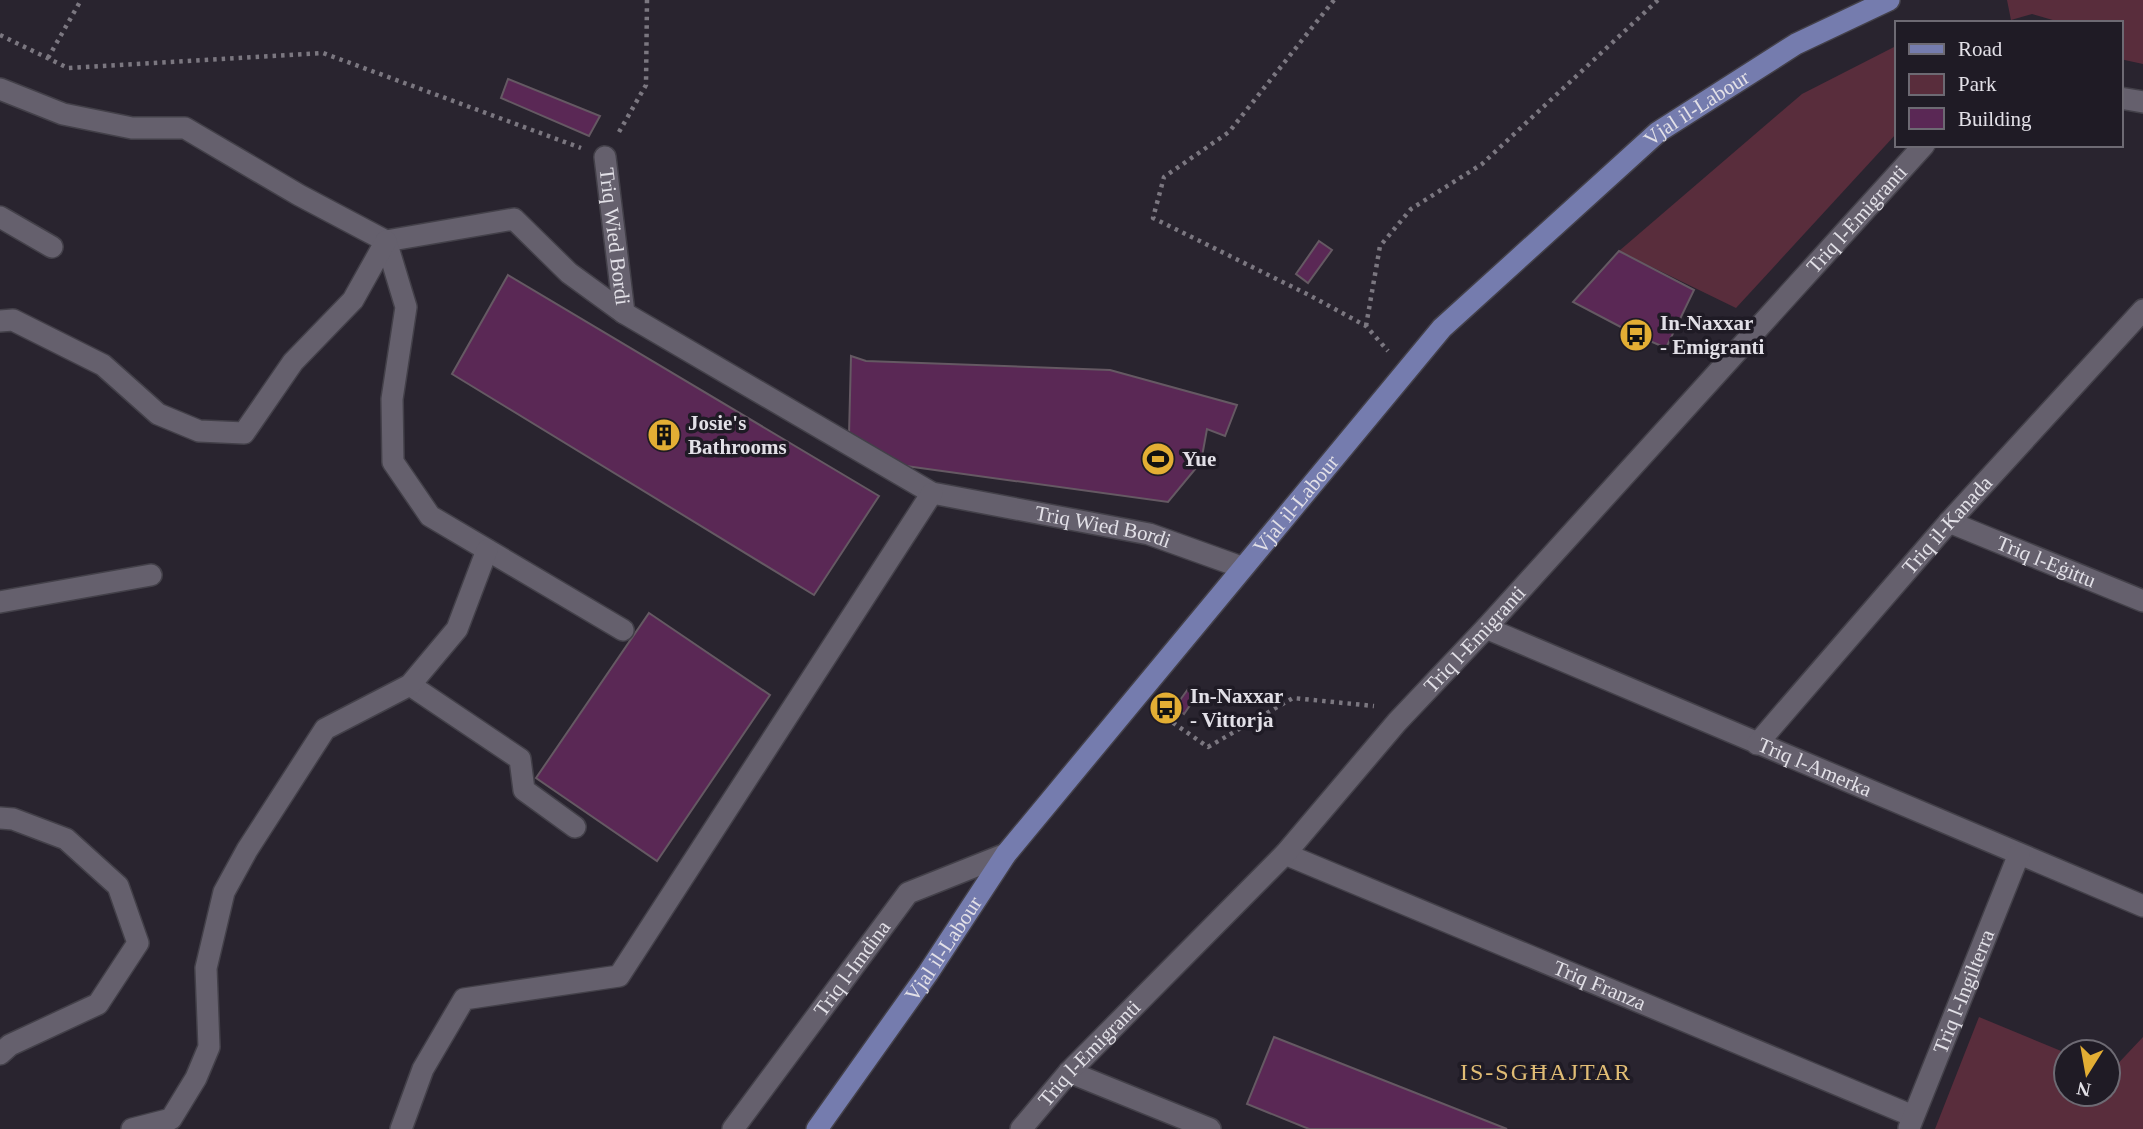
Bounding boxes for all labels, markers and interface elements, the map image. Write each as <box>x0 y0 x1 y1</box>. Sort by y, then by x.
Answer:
legend <box>1895 21 2122 147</box>
text: Road <box>1958 37 2003 61</box>
street label: Vjal il-Labour <box>1639 65 1754 151</box>
text: Park <box>1958 72 1997 96</box>
text: Building <box>1958 107 2032 131</box>
street label: Triq l-Emigranti <box>1802 160 1912 278</box>
street label: Triq Wied Bordi <box>594 166 635 307</box>
place label: In-Naxxar - Emigranti <box>1660 311 1765 359</box>
bus stop icon: In-Naxxar - Emigranti <box>1617 316 1655 354</box>
place label: Josie's Bathrooms <box>688 411 787 459</box>
building icon: Josie's Bathrooms <box>645 416 683 454</box>
sports icon: Yue <box>1139 440 1177 478</box>
place label: Yue <box>1182 447 1216 471</box>
street label: Vjal il-Labour <box>1248 450 1344 558</box>
street label: Triq il-Kanada <box>1897 470 1998 579</box>
street label: Triq Wied Bordi <box>1033 501 1174 553</box>
street label: Triq l-Eġittu <box>1993 531 2100 593</box>
street label: Triq l-Emigranti <box>1419 581 1530 698</box>
place label: In-Naxxar - Vittorja <box>1190 684 1283 732</box>
bus stop icon: In-Naxxar - Vittorja <box>1147 689 1185 727</box>
street label: Triq l-Amerka <box>1754 732 1876 802</box>
street label: Vjal il-Labour <box>900 892 987 1006</box>
street label: Triq l-Imdina <box>809 915 896 1021</box>
street label: Triq l-Ingilterra <box>1928 925 2000 1057</box>
street label: Triq Franza <box>1550 955 1650 1015</box>
street label: Triq l-Emigranti <box>1033 995 1145 1111</box>
north arrow <box>2052 1038 2122 1108</box>
district label: IS-SGĦAJTAR <box>1460 1059 1632 1085</box>
text: N <box>2075 1078 2093 1101</box>

